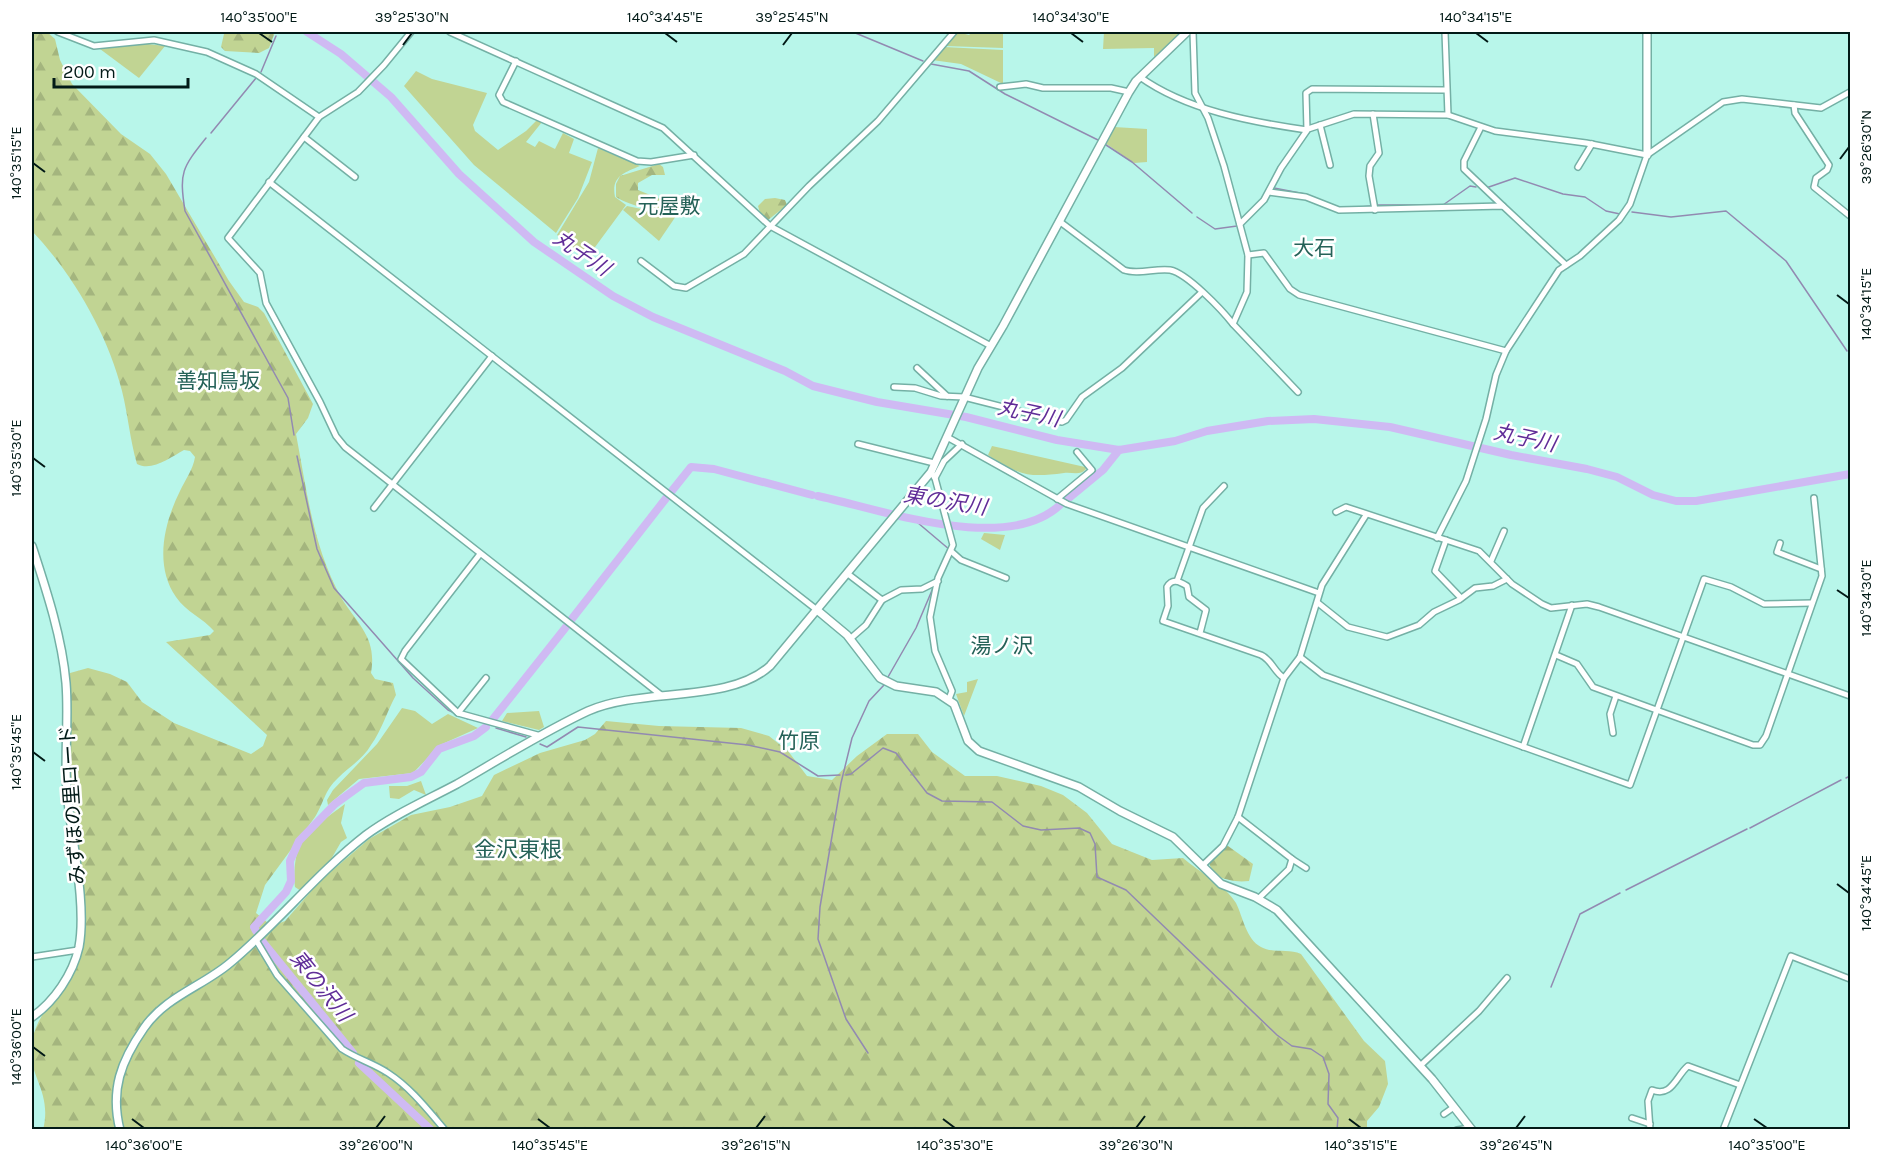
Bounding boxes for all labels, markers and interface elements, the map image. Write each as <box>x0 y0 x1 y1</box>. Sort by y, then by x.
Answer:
text: 140°35'00"E <box>220 8 298 26</box>
text: 39°25'30"N <box>375 8 449 26</box>
text: 140°34'45"E <box>627 8 703 26</box>
text: 39°25'45"N <box>755 8 829 26</box>
text: 140°34'30"E <box>1032 8 1110 26</box>
text: 140°34'15"E <box>1439 8 1513 26</box>
scale bar <box>54 51 188 89</box>
text: 200 m <box>63 61 116 83</box>
text: 39°26'30"N <box>1857 110 1875 184</box>
text: 140°35'15"E <box>7 126 25 200</box>
district label: 元屋敷 <box>638 194 701 218</box>
water label: 丸子川 <box>549 225 616 282</box>
district label: 大石 <box>1293 236 1335 260</box>
text: 140°34'15"E <box>1857 267 1875 341</box>
district label: 善知鳥坂 <box>176 369 260 393</box>
water label: 丸子川 <box>996 395 1064 432</box>
text: 140°35'30"E <box>7 419 25 497</box>
water label: 丸子川 <box>1492 420 1560 457</box>
water label: 東の沢川 <box>902 483 990 520</box>
text: 140°34'30"E <box>1857 559 1875 637</box>
district label: 湯ノ沢 <box>971 634 1034 658</box>
text: 140°35'45"E <box>7 714 25 790</box>
street label: みずほの里ロード <box>55 724 90 886</box>
district label: 竹原 <box>778 729 820 753</box>
district label: 金沢東根 <box>474 837 562 863</box>
text: 140°34'45"E <box>1857 855 1875 931</box>
water label: 東の沢川 <box>285 946 358 1028</box>
text: 140°36'00"E <box>7 1008 25 1086</box>
text: 140°36'00"E <box>105 1136 183 1154</box>
text: 39°26'00"N <box>339 1136 413 1154</box>
text: 140°35'45"E <box>512 1136 588 1154</box>
text: 39°26'15"N <box>721 1136 791 1154</box>
text: 140°35'30"E <box>916 1136 994 1154</box>
text: 39°26'30"N <box>1099 1136 1173 1154</box>
text: 140°35'15"E <box>1324 1136 1398 1154</box>
text: 39°26'45"N <box>1479 1136 1553 1154</box>
text: 140°35'00"E <box>1728 1136 1806 1154</box>

